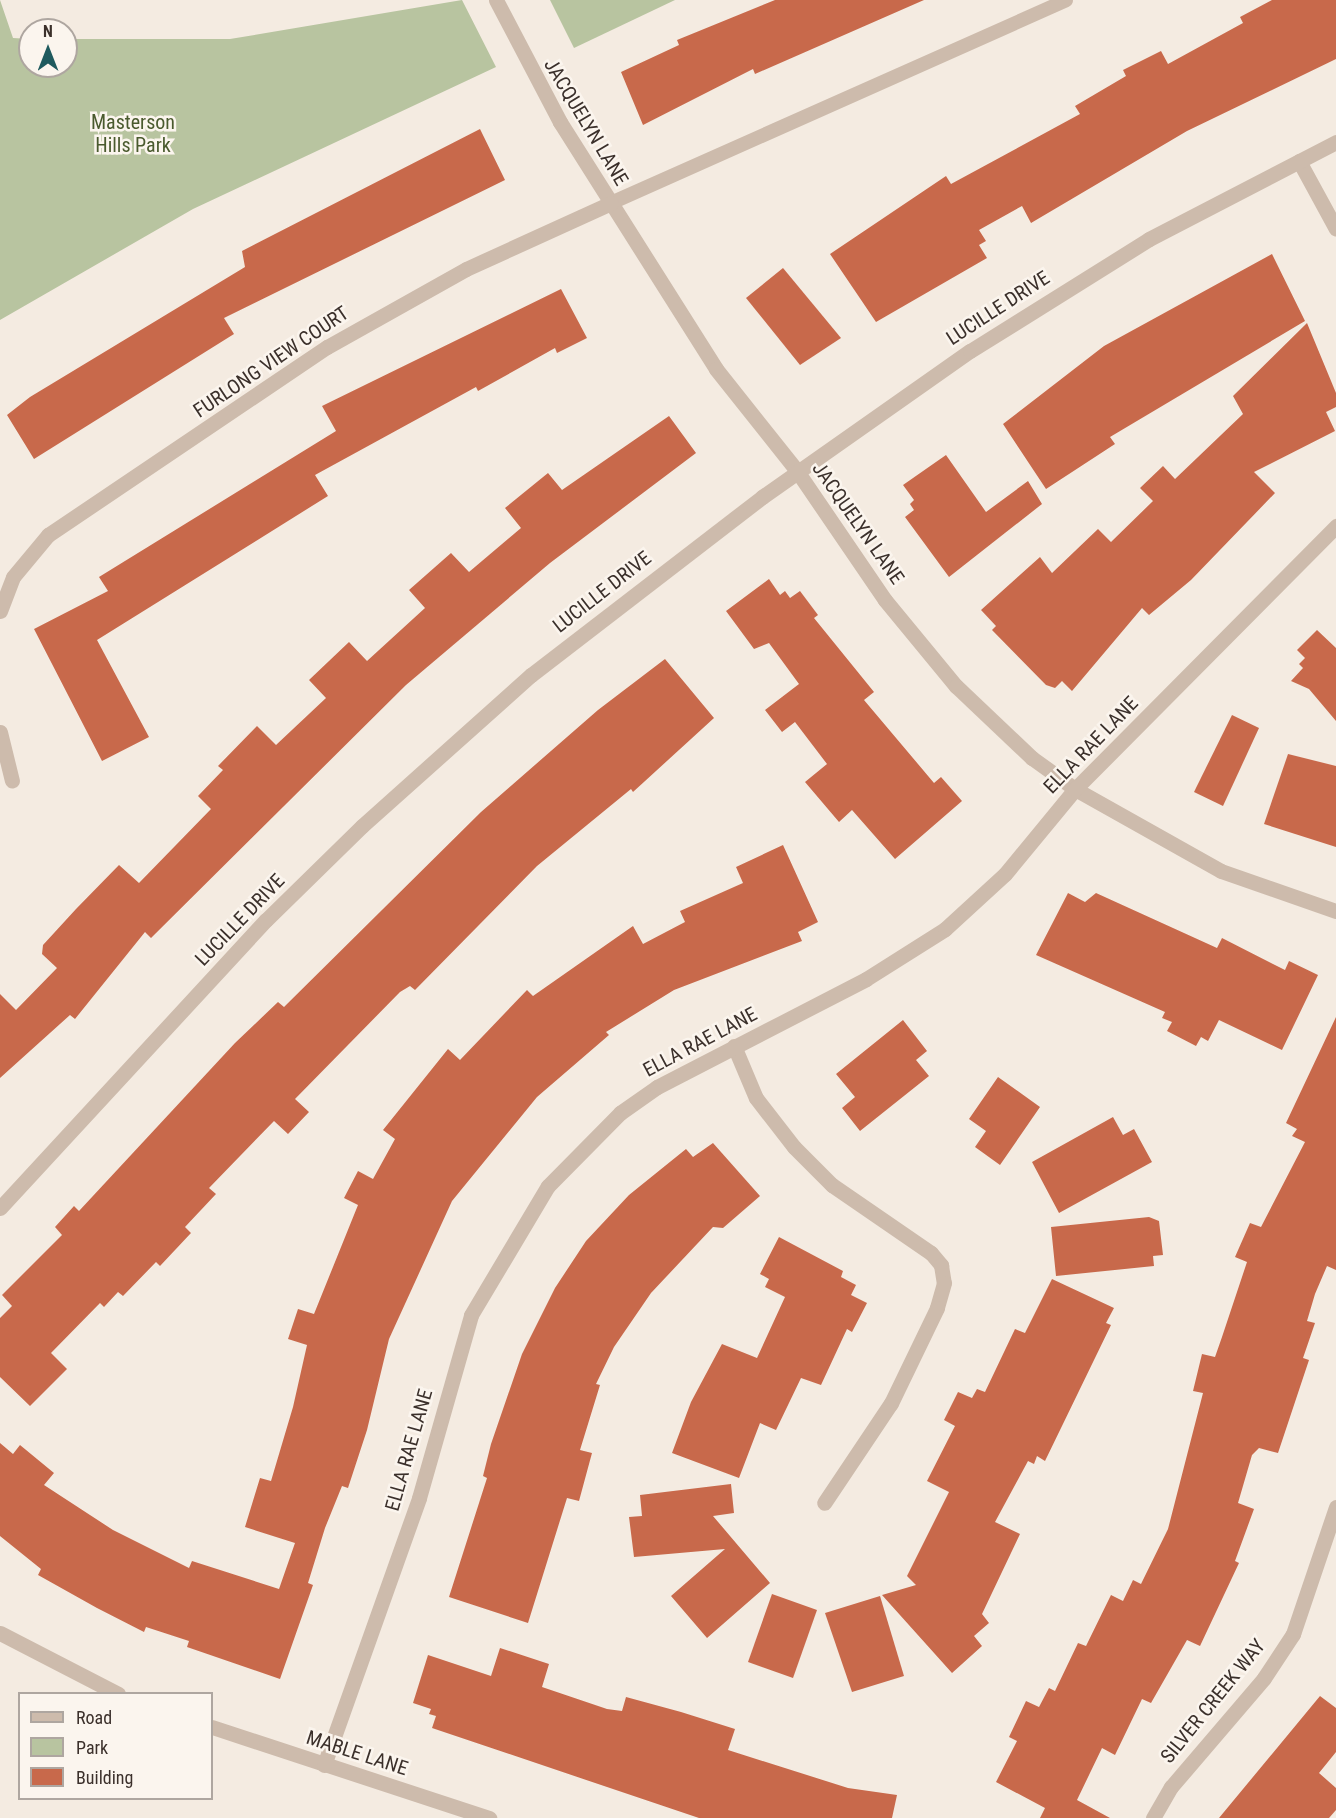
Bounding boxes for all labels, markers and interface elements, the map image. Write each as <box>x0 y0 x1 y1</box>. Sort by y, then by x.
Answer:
north arrow <box>18 18 78 78</box>
text: N <box>43 22 53 41</box>
street label: JACQUELYN LANE <box>539 54 633 190</box>
park label: Masterson Hills Park <box>91 110 175 157</box>
street label: LUCILLE DRIVE <box>942 266 1054 350</box>
street label: FURLONG VIEW COURT <box>189 301 353 423</box>
street label: JACQUELYN LANE <box>807 457 909 589</box>
street label: LUCILLE DRIVE <box>548 546 656 638</box>
street label: ELLA RAE LANE <box>1039 692 1143 798</box>
street label: LUCILLE DRIVE <box>190 869 290 971</box>
street label: ELLA RAE LANE <box>639 1002 761 1082</box>
street label: ELLA RAE LANE <box>380 1386 438 1514</box>
street label: SILVER CREEK WAY <box>1156 1634 1270 1768</box>
legend <box>18 1692 213 1800</box>
text: Road <box>76 1707 112 1728</box>
street label: MABLE LANE <box>303 1725 411 1781</box>
text: Park <box>76 1737 108 1758</box>
text: Building <box>76 1767 133 1788</box>

